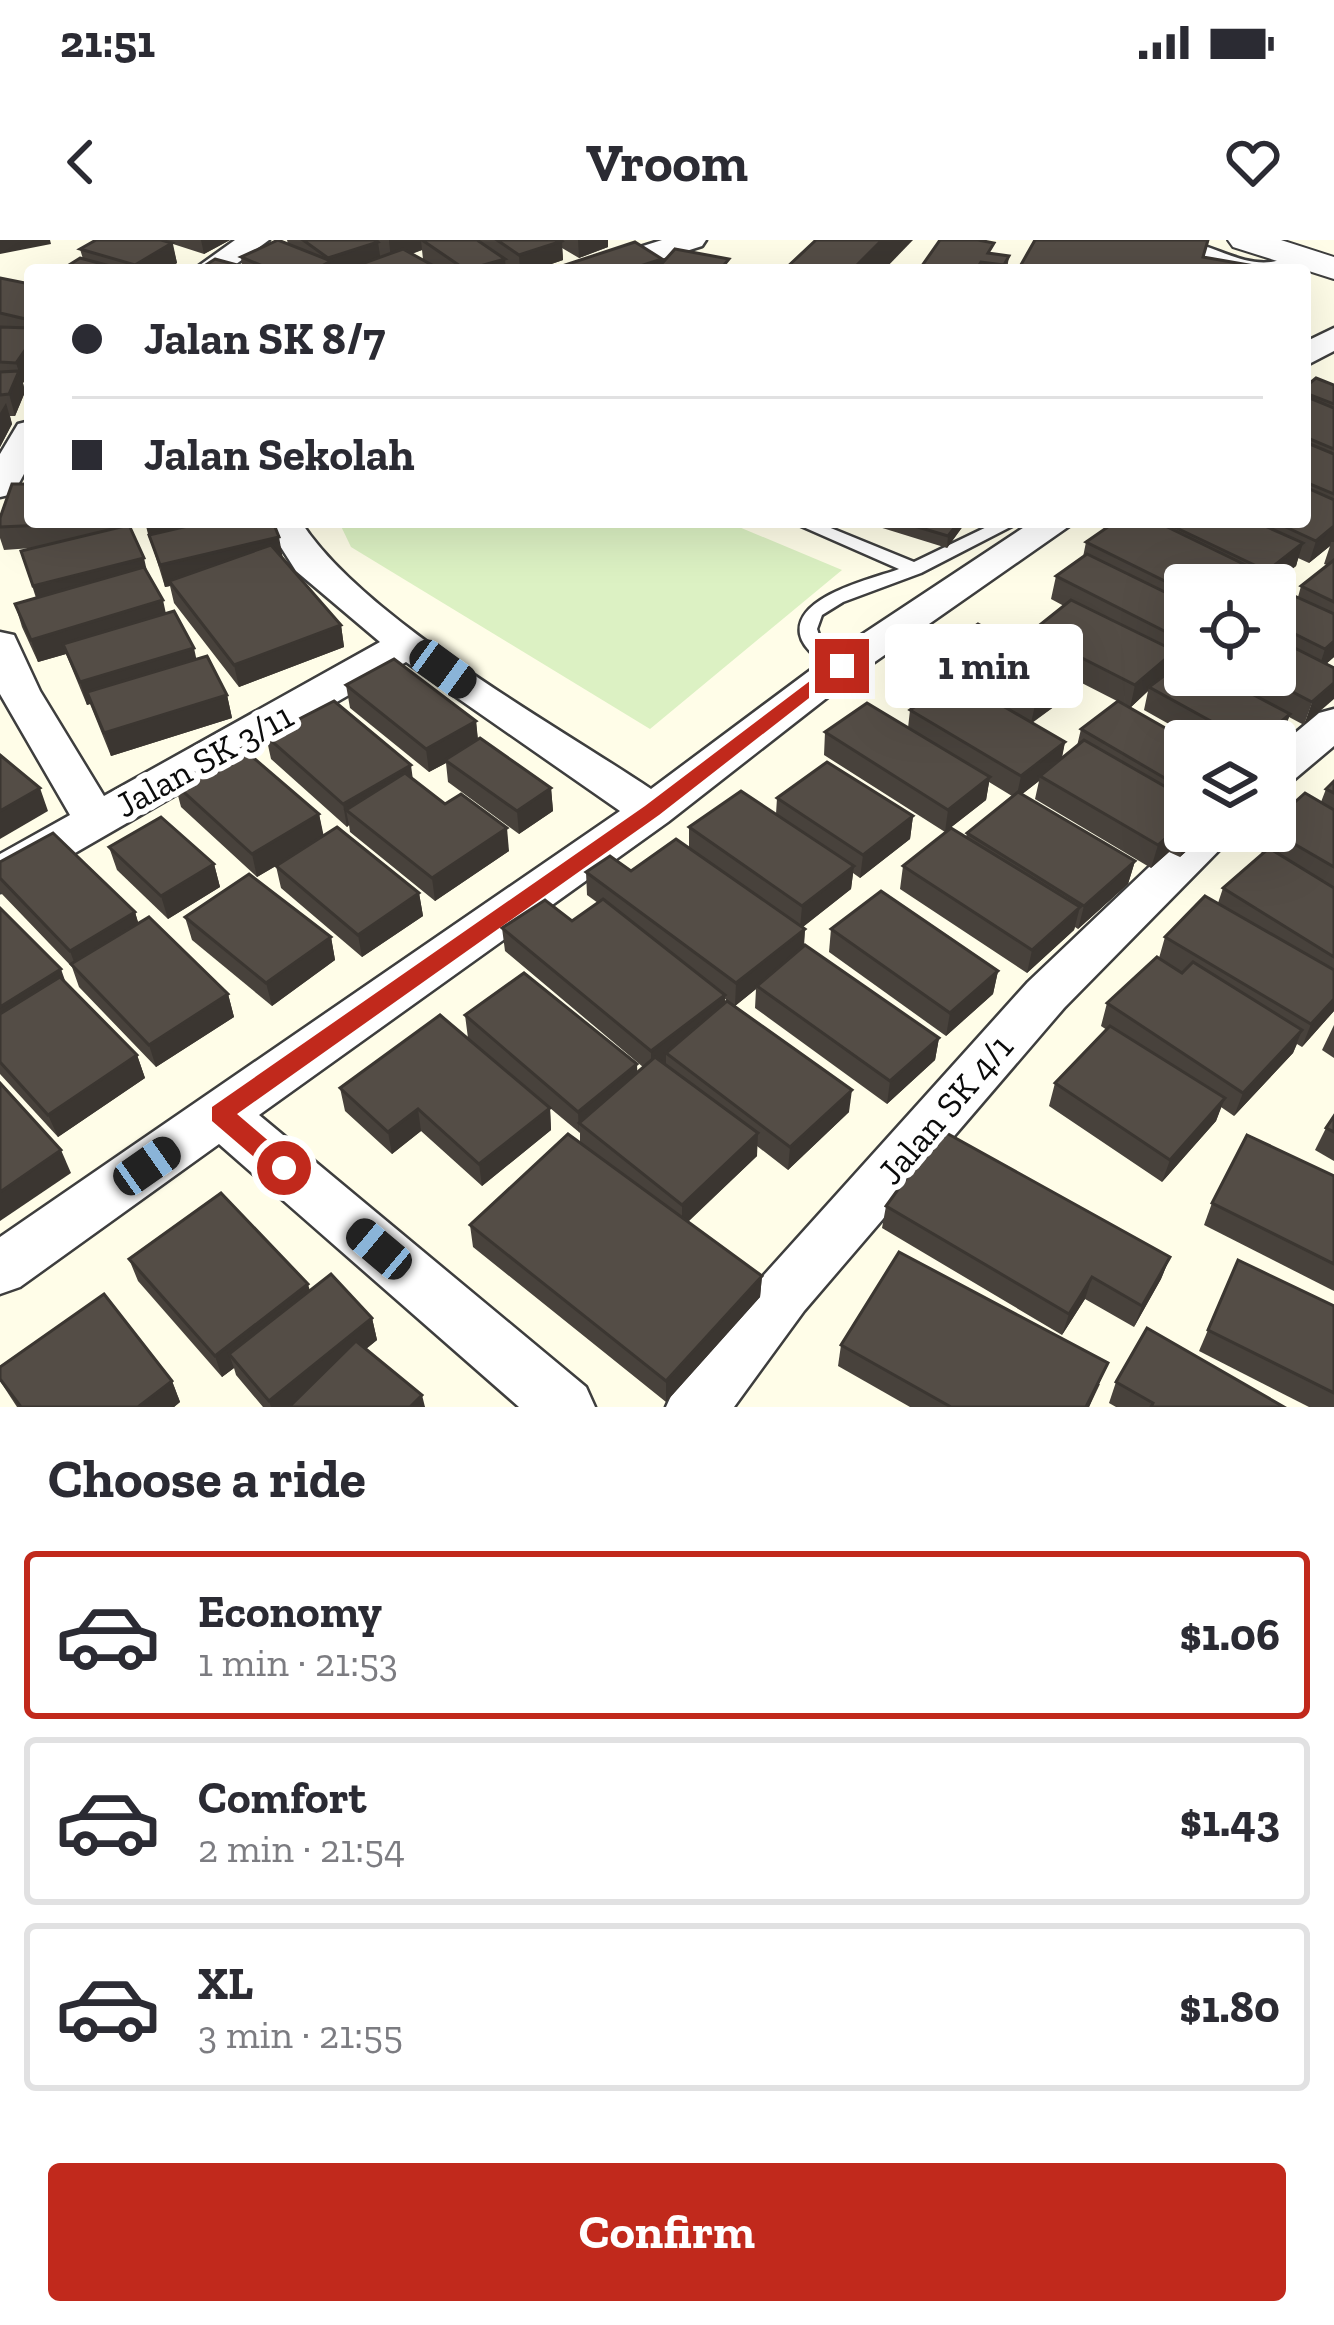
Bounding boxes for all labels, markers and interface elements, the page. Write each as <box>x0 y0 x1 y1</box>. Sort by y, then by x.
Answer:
text: 21:51 <box>60 15 155 69</box>
icon: back <box>48 129 114 195</box>
icon: heart <box>1220 129 1286 195</box>
text: Vroom <box>586 130 748 195</box>
text: Jalan SK 8/7 <box>144 312 385 366</box>
text: Jalan Sekolah <box>144 428 415 482</box>
map controls <box>1164 564 1296 852</box>
button: locate <box>1164 564 1296 696</box>
callout: 1 min <box>884 624 1082 708</box>
car <box>403 633 483 705</box>
route end <box>815 639 869 693</box>
text: 1 min <box>938 642 1030 689</box>
street label: Jalan SK 3/11 <box>108 694 300 826</box>
button: layers <box>1164 720 1296 852</box>
street label: Jalan SK 4/1 <box>868 1025 1022 1193</box>
car <box>107 1131 187 1201</box>
route start <box>257 1141 311 1195</box>
car <box>340 1212 418 1286</box>
text: Choose a ride <box>48 1446 366 1511</box>
icon: car <box>54 1581 162 1689</box>
text: Economy <box>198 1585 382 1639</box>
text: $1.06 <box>1179 1608 1280 1662</box>
text: 1 min · 21:53 <box>198 1639 398 1686</box>
icon: car <box>54 1767 162 1875</box>
text: Comfort <box>198 1771 366 1825</box>
text: $1.43 <box>1180 1794 1280 1848</box>
text: 2 min · 21:54 <box>198 1825 405 1872</box>
icon: car <box>54 1953 162 2061</box>
text: XL <box>198 1957 253 2011</box>
text: $1.80 <box>1179 1980 1280 2034</box>
text: 3 min · 21:55 <box>198 2011 403 2058</box>
button: Confirm <box>48 2163 1286 2301</box>

